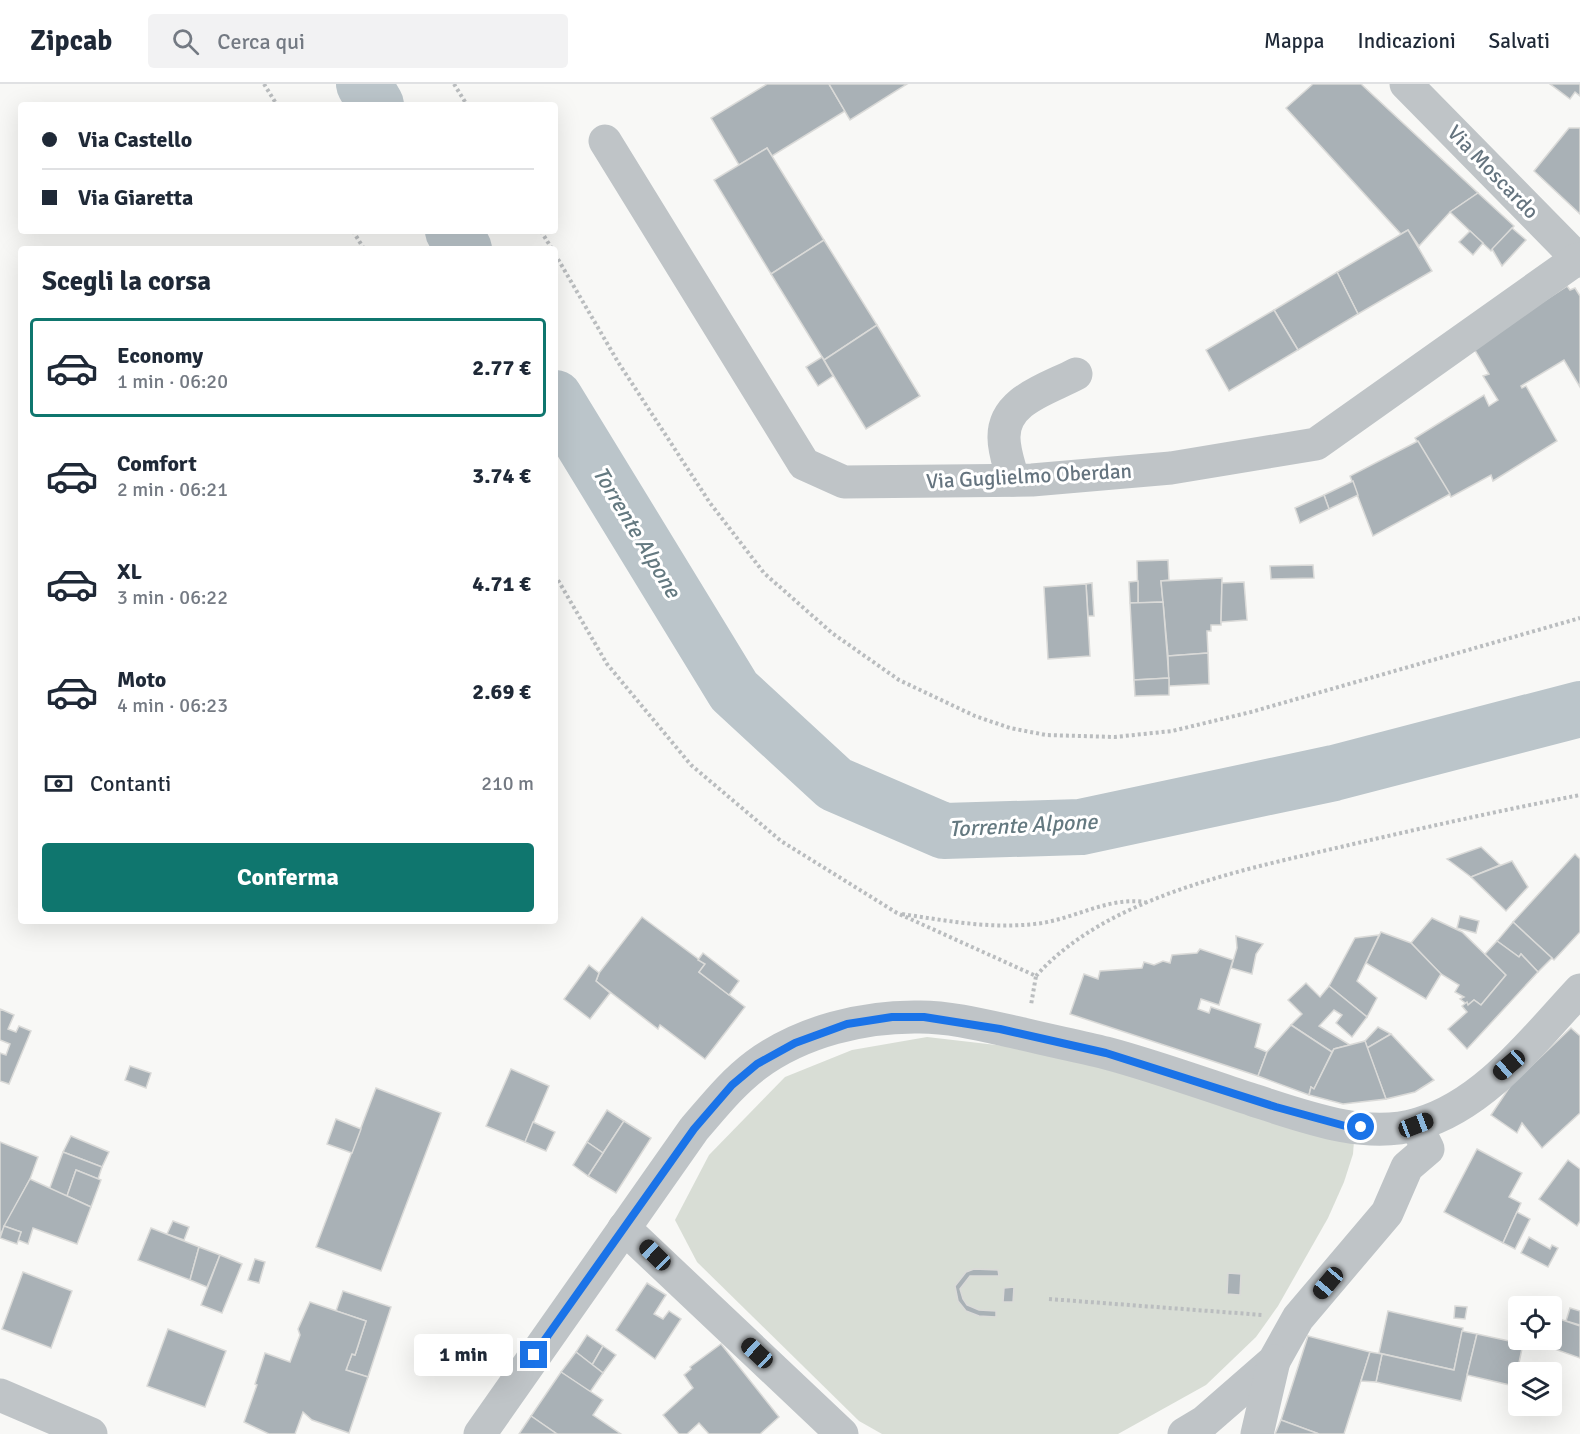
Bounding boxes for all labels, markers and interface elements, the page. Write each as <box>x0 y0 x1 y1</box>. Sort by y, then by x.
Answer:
search box <box>148 14 568 68</box>
text: Zipcab <box>30 24 112 58</box>
icon: search <box>169 25 202 58</box>
text: Cerca qui <box>217 28 305 55</box>
text: Mappa <box>1264 28 1325 54</box>
text: Indicazioni <box>1358 28 1456 54</box>
text: Salvati <box>1489 28 1550 54</box>
street label: Via Moscardo <box>1442 120 1544 224</box>
text: Via Castello <box>78 126 192 153</box>
text: Via Giaretta <box>78 184 193 211</box>
text: Scegli la corsa <box>42 265 211 298</box>
icon: car <box>45 341 99 395</box>
text: Economy <box>117 342 203 369</box>
text: 2.77 € <box>472 354 531 381</box>
text: 1 min · 06:20 <box>117 369 228 394</box>
icon: car <box>45 449 99 503</box>
text: Comfort <box>117 450 197 477</box>
street label: Via Guglielmo Oberdan <box>925 458 1133 494</box>
water label: Torrente Alpone <box>587 461 687 603</box>
text: 3.74 € <box>472 462 531 489</box>
text: 2 min · 06:21 <box>117 477 228 502</box>
icon: car <box>45 557 99 611</box>
text: XL <box>117 558 142 585</box>
text: 4.71 € <box>472 570 531 597</box>
text: 3 min · 06:22 <box>117 585 228 610</box>
icon: car <box>45 665 99 719</box>
text: Moto <box>117 666 166 693</box>
text: 2.69 € <box>472 678 531 705</box>
text: 4 min · 06:23 <box>117 693 228 718</box>
icon: cash <box>42 767 75 800</box>
text: Contanti <box>90 770 171 797</box>
text: 210 m <box>481 771 534 796</box>
water label: Torrente Alpone <box>948 808 1099 842</box>
button: Conferma <box>42 843 534 912</box>
car <box>1490 1046 1528 1084</box>
car <box>1396 1110 1436 1140</box>
route start <box>1347 1113 1374 1140</box>
car <box>636 1236 674 1274</box>
car <box>1310 1263 1346 1303</box>
map controls <box>1508 1296 1562 1416</box>
button: locate <box>1508 1296 1562 1350</box>
callout: 1 min <box>414 1334 513 1376</box>
car <box>738 1334 776 1372</box>
route end <box>520 1341 547 1368</box>
text: 1 min <box>439 1342 488 1367</box>
button: layers <box>1508 1362 1562 1416</box>

